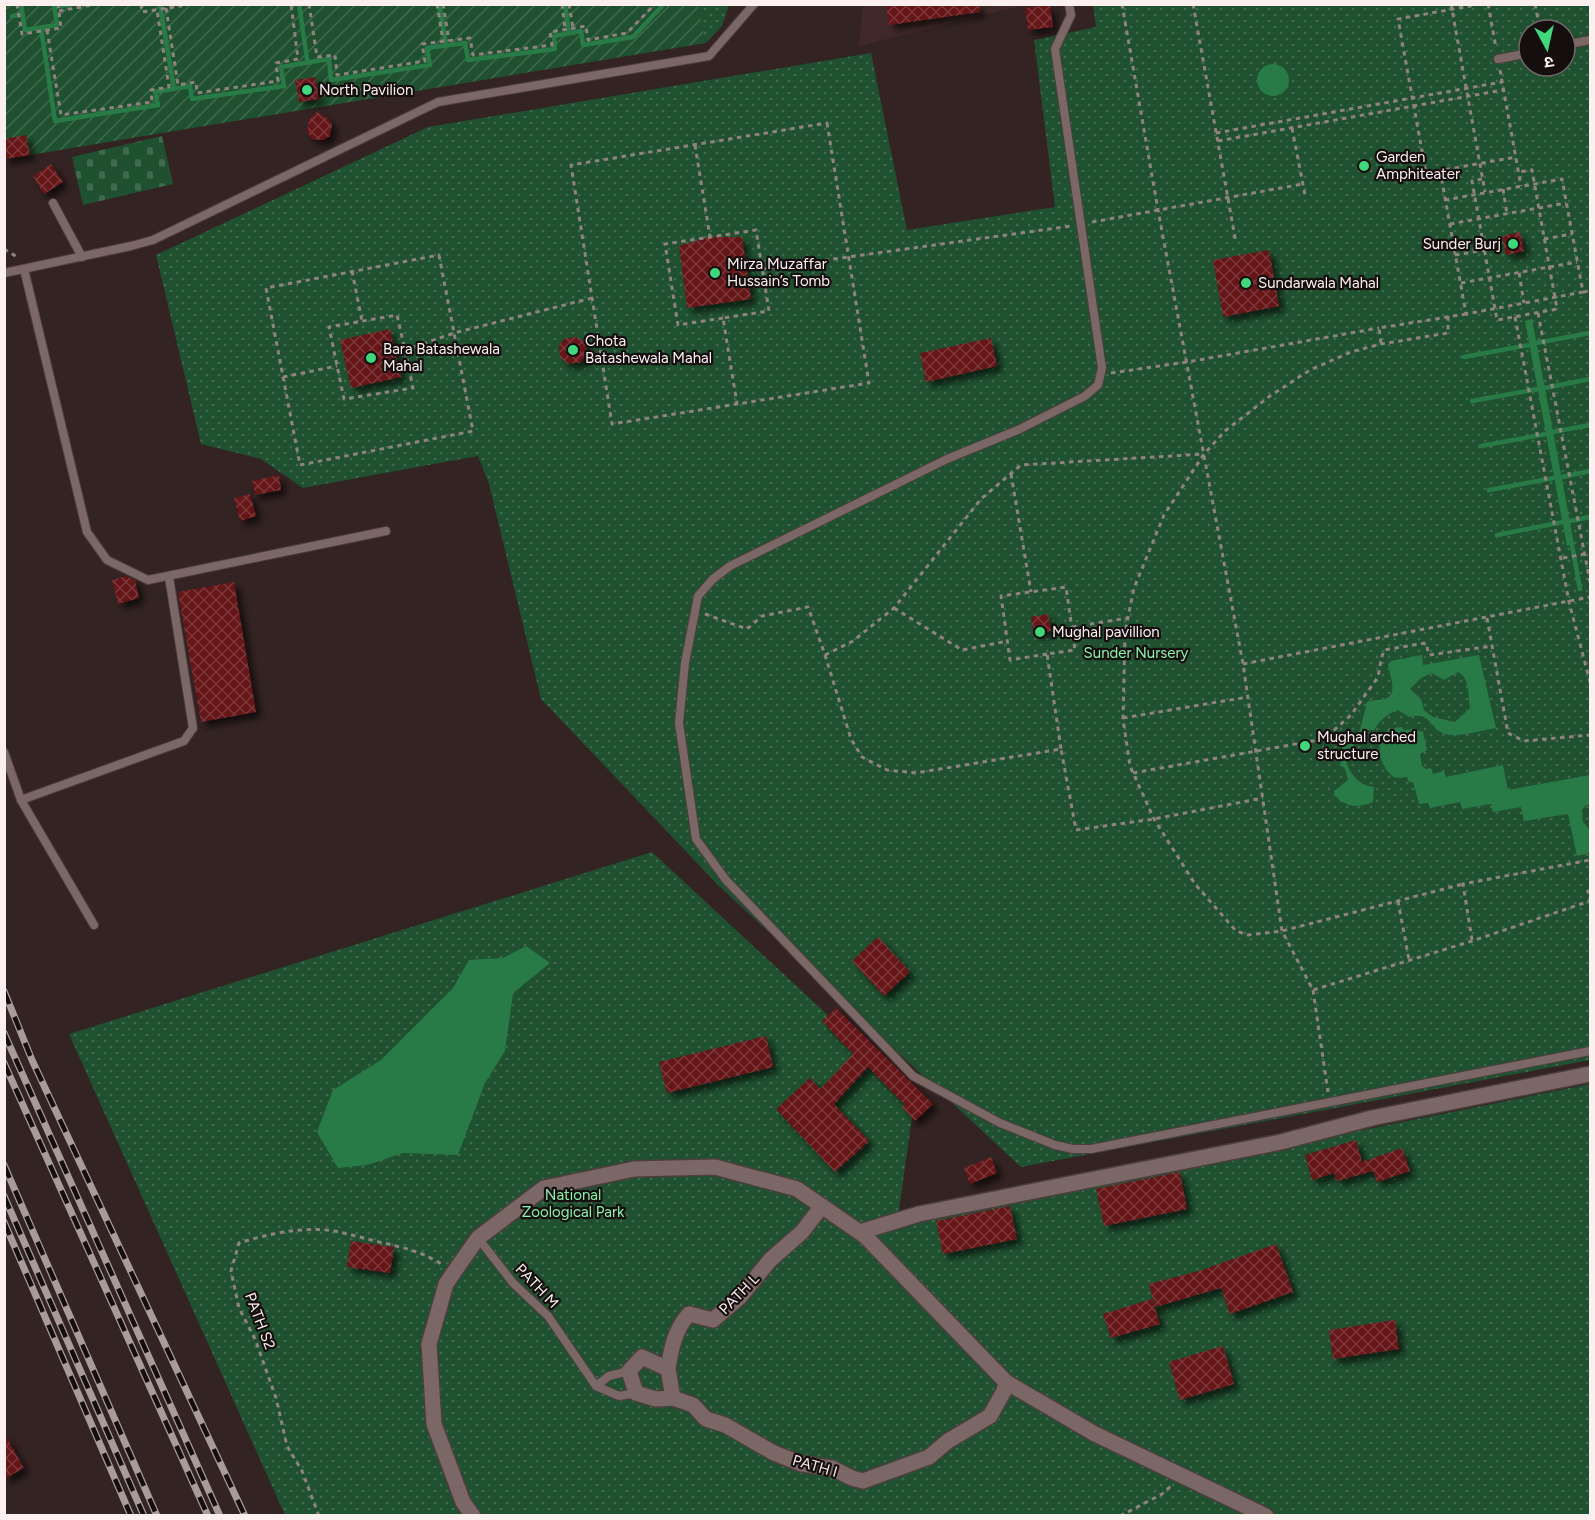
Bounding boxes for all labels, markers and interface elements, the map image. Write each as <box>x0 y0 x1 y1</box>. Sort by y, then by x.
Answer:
north arrow <box>1517 18 1577 78</box>
text: उ <box>1542 52 1555 73</box>
place label: North Pavilion <box>319 81 413 99</box>
marker: North Pavilion <box>300 83 314 97</box>
place label: Garden Amphiteater <box>1376 148 1460 183</box>
marker: Garden Amphiteater <box>1357 159 1371 173</box>
place label: Sunder Burj <box>1423 235 1501 253</box>
marker: Sunder Burj <box>1506 237 1520 251</box>
place label: Mirza Muzaffar Hussain’s Tomb <box>727 255 830 290</box>
marker: Mirza Muzaffar Hussain’s Tomb <box>708 266 722 280</box>
place label: Sundarwala Mahal <box>1258 274 1379 292</box>
marker: Sundarwala Mahal <box>1239 276 1253 290</box>
place label: Chota Batashewala Mahal <box>585 332 712 367</box>
place label: Bara Batashewala Mahal <box>383 340 500 375</box>
marker: Chota Batashewala Mahal <box>566 343 580 357</box>
marker: Bara Batashewala Mahal <box>364 351 378 365</box>
place label: Mughal pavillion <box>1052 623 1160 641</box>
marker: Mughal pavillion <box>1033 625 1047 639</box>
park label: Sunder Nursery <box>1084 644 1189 662</box>
place label: Mughal arched structure <box>1317 728 1416 763</box>
marker: Mughal arched structure <box>1298 739 1312 753</box>
park label: National Zoological Park <box>522 1186 625 1221</box>
street label: PATH M <box>512 1260 562 1312</box>
street label: PATH L <box>715 1270 763 1318</box>
street label: PATH S2 <box>241 1290 279 1352</box>
street label: PATH I <box>790 1451 840 1481</box>

